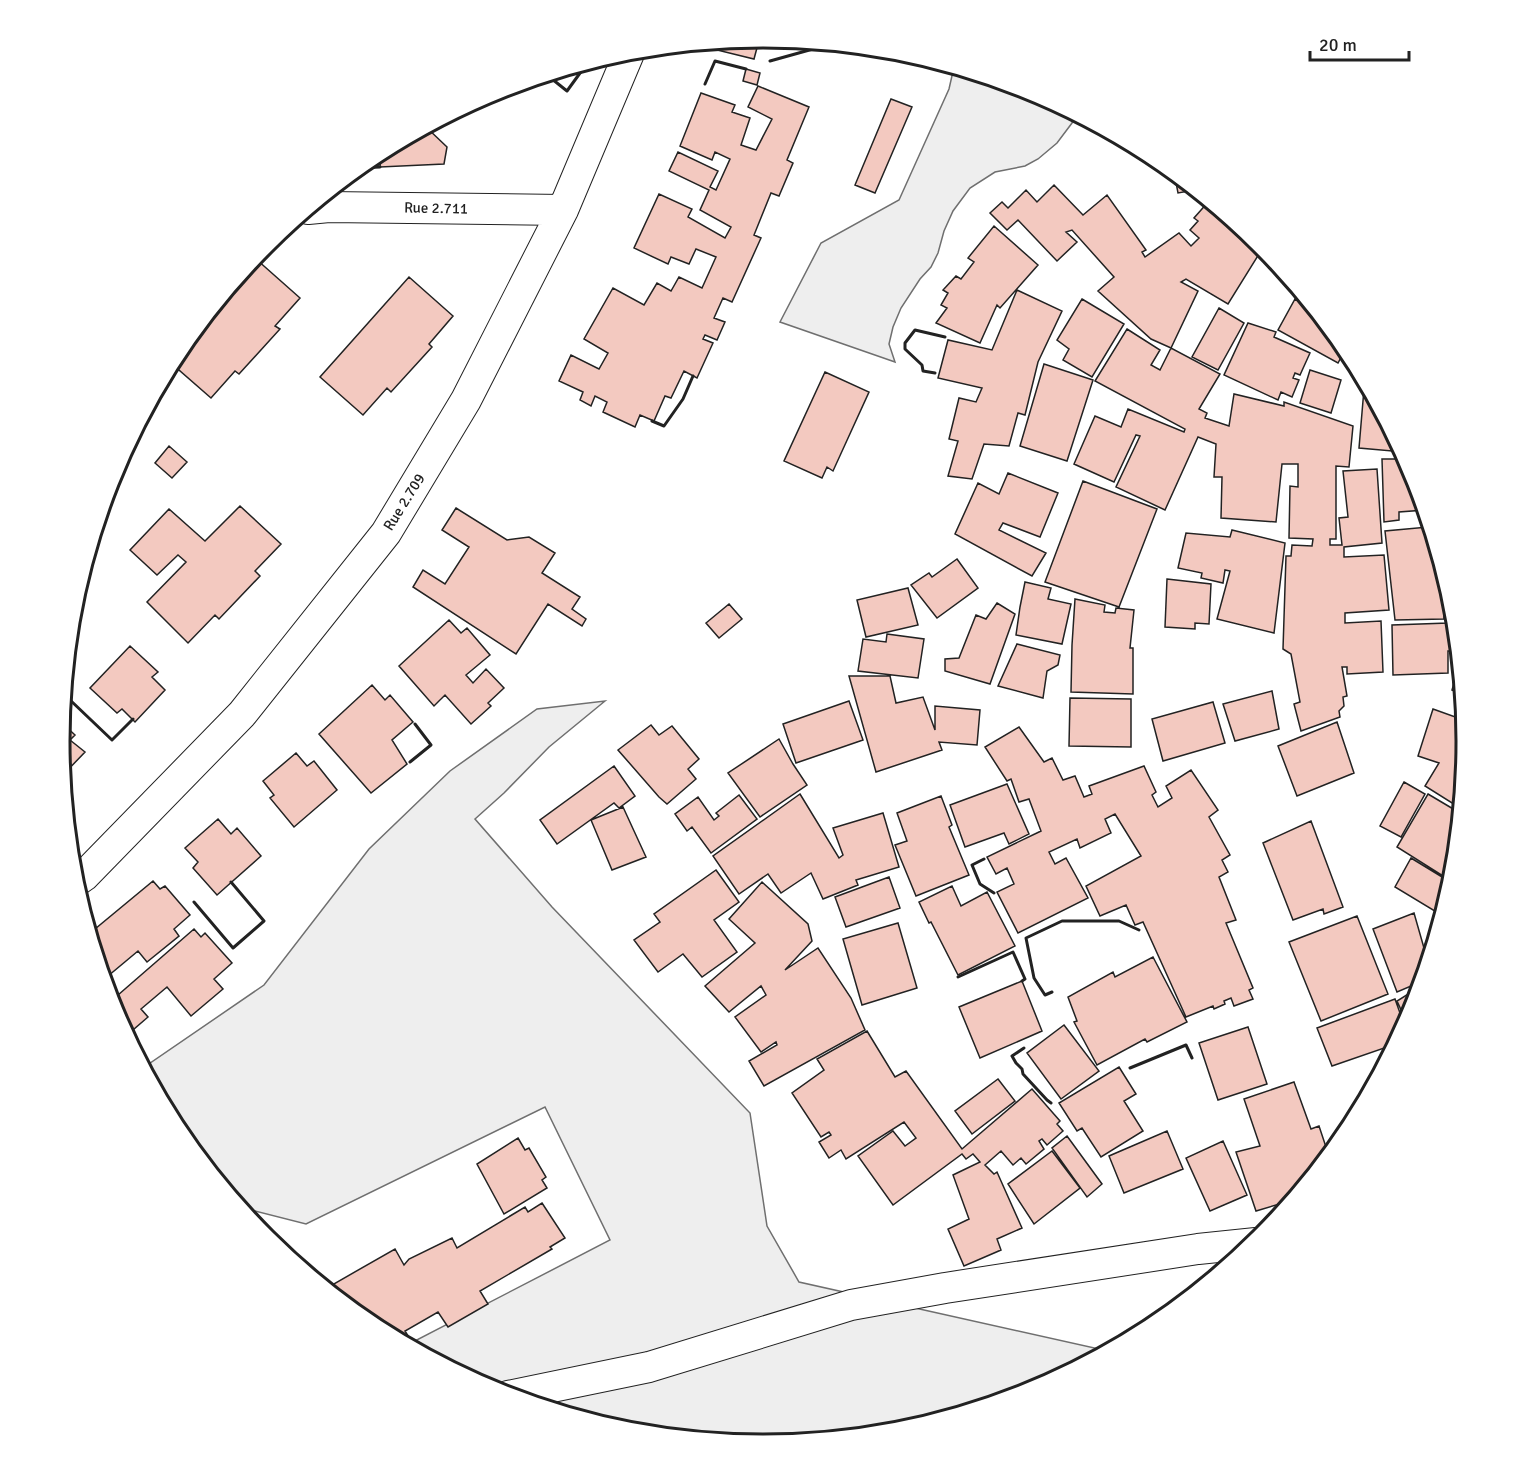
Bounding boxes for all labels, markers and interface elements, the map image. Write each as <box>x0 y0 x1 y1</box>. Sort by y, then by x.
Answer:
scale bar <box>1310 24 1409 62</box>
text: 20 m <box>1319 34 1357 56</box>
street label: Rue 2.711 <box>404 198 468 218</box>
street label: Rue 2.709 <box>379 470 429 534</box>

